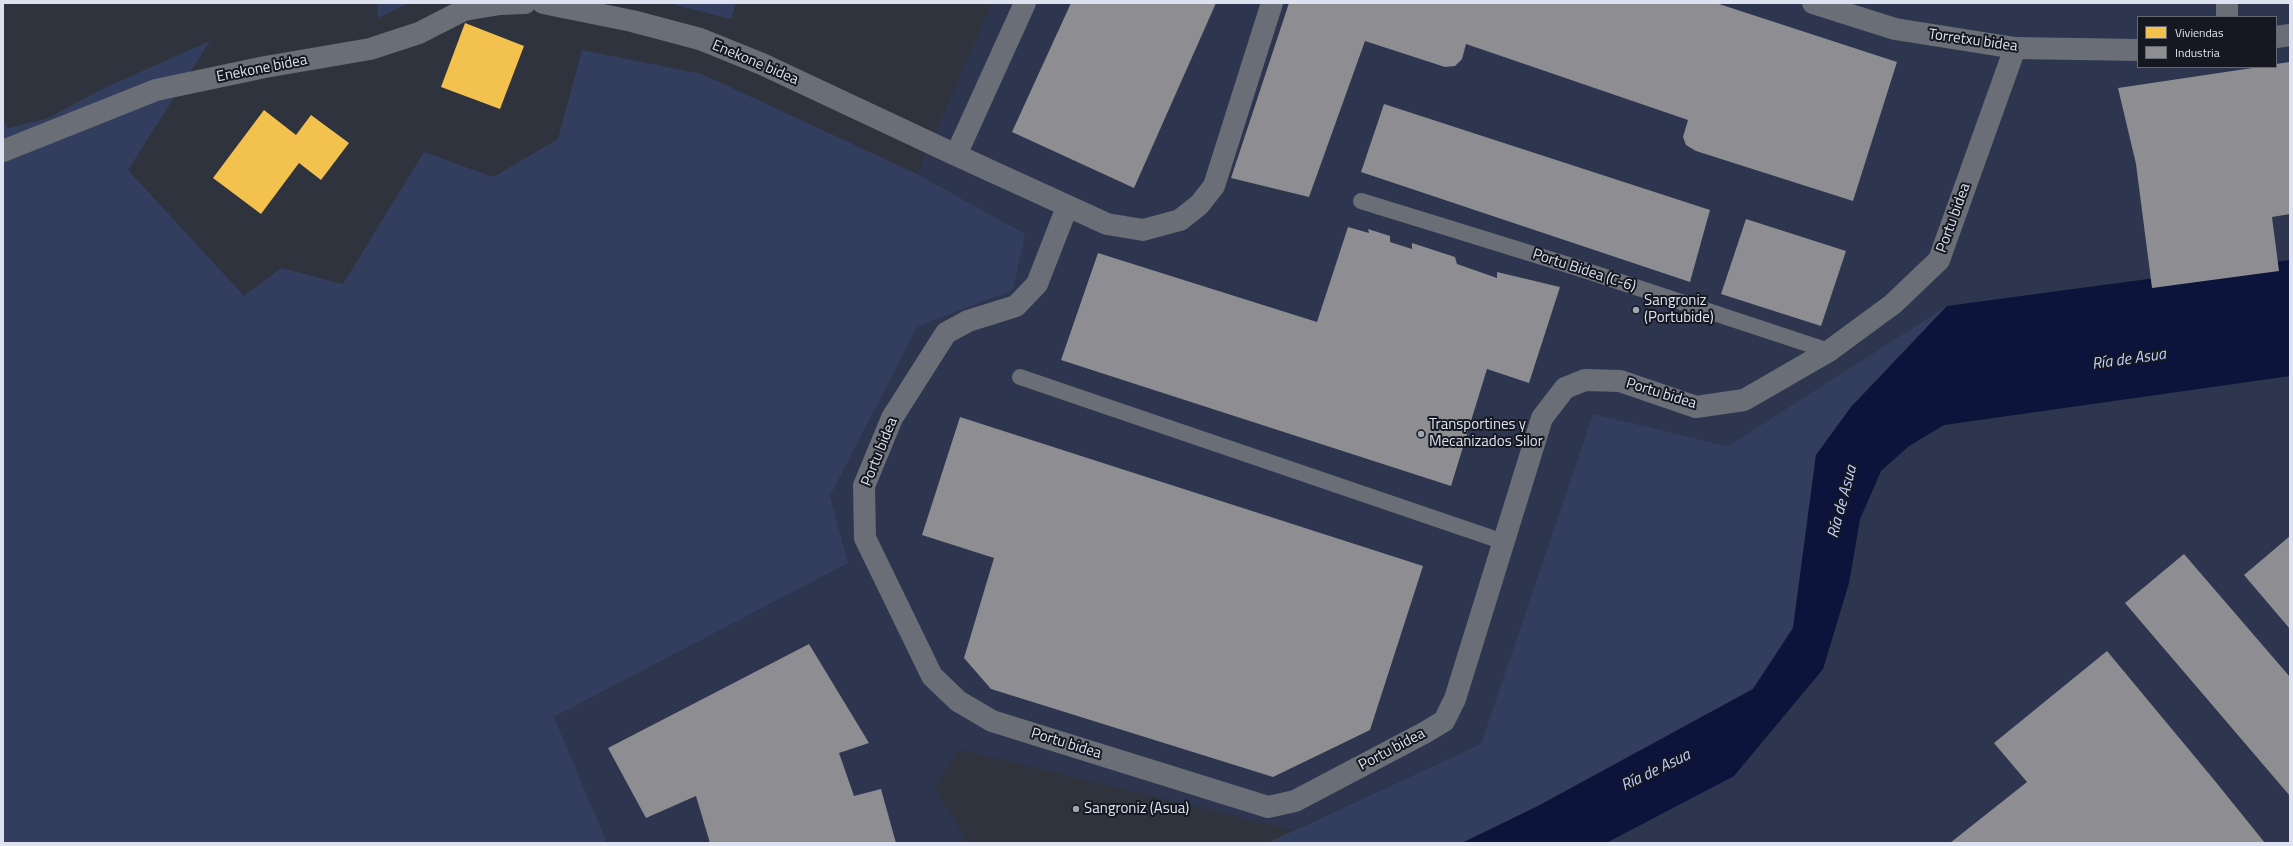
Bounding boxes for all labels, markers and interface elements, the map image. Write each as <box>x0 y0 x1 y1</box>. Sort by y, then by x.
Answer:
legend <box>2137 16 2277 68</box>
text: Viviendas <box>2175 23 2223 42</box>
street label: Torretxu bidea <box>1927 26 2019 56</box>
street label: Enekone bidea <box>709 37 801 89</box>
text: Industria <box>2175 43 2220 62</box>
street label: Enekone bidea <box>215 51 309 87</box>
street label: Portu bidea <box>1933 181 1975 255</box>
street label: Portu Bidea (C-6) <box>1530 246 1638 296</box>
place label: Sangroniz (Portubide) <box>1644 292 1714 327</box>
marker: Sangroniz (Portubide) <box>1631 305 1641 315</box>
water label: Ría de Asua <box>2091 345 2167 375</box>
street label: Portu bidea <box>1624 375 1698 413</box>
street label: Portu bidea <box>858 415 902 489</box>
place label: Transportines y Mecanizados Silor <box>1429 416 1543 451</box>
marker: Transportines y Mecanizados Silor <box>1416 429 1426 439</box>
water label: Ría de Asua <box>1824 464 1862 540</box>
street label: Portu bidea <box>1029 725 1103 763</box>
street label: Portu bidea <box>1356 725 1428 775</box>
water label: Ría de Asua <box>1618 746 1694 796</box>
place label: Sangroniz (Asua) <box>1084 800 1189 818</box>
marker: Sangroniz (Asua) <box>1071 804 1081 814</box>

